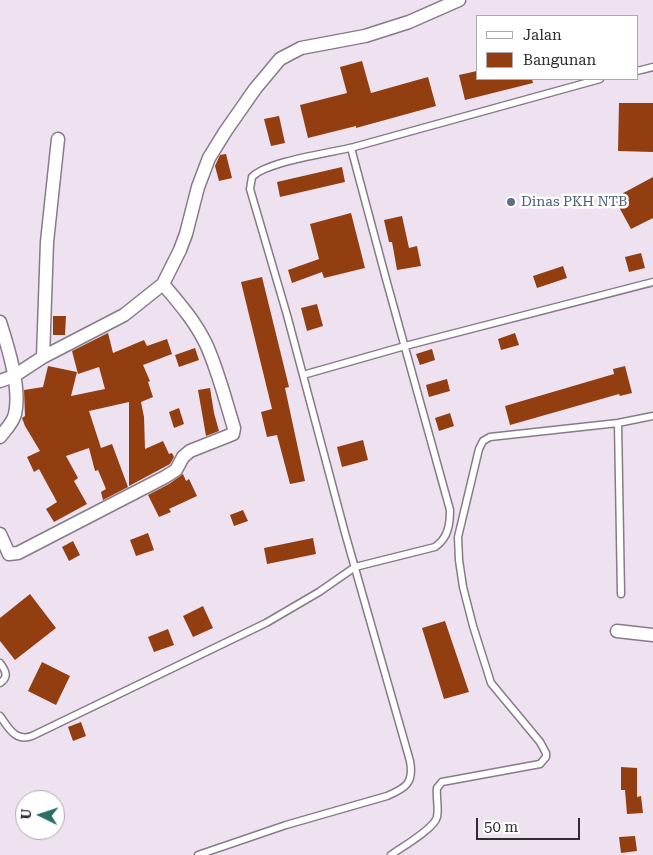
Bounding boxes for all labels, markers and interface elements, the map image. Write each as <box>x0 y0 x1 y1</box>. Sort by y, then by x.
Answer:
legend <box>476 15 638 80</box>
text: Jalan <box>523 26 562 44</box>
text: Bangunan <box>523 51 596 69</box>
place label: Dinas PKH NTB <box>521 194 627 210</box>
marker: Dinas PKH NTB <box>505 196 517 208</box>
north arrow <box>15 790 65 840</box>
text: U <box>18 808 34 820</box>
scale bar <box>478 808 582 840</box>
text: 50 m <box>484 818 518 836</box>

